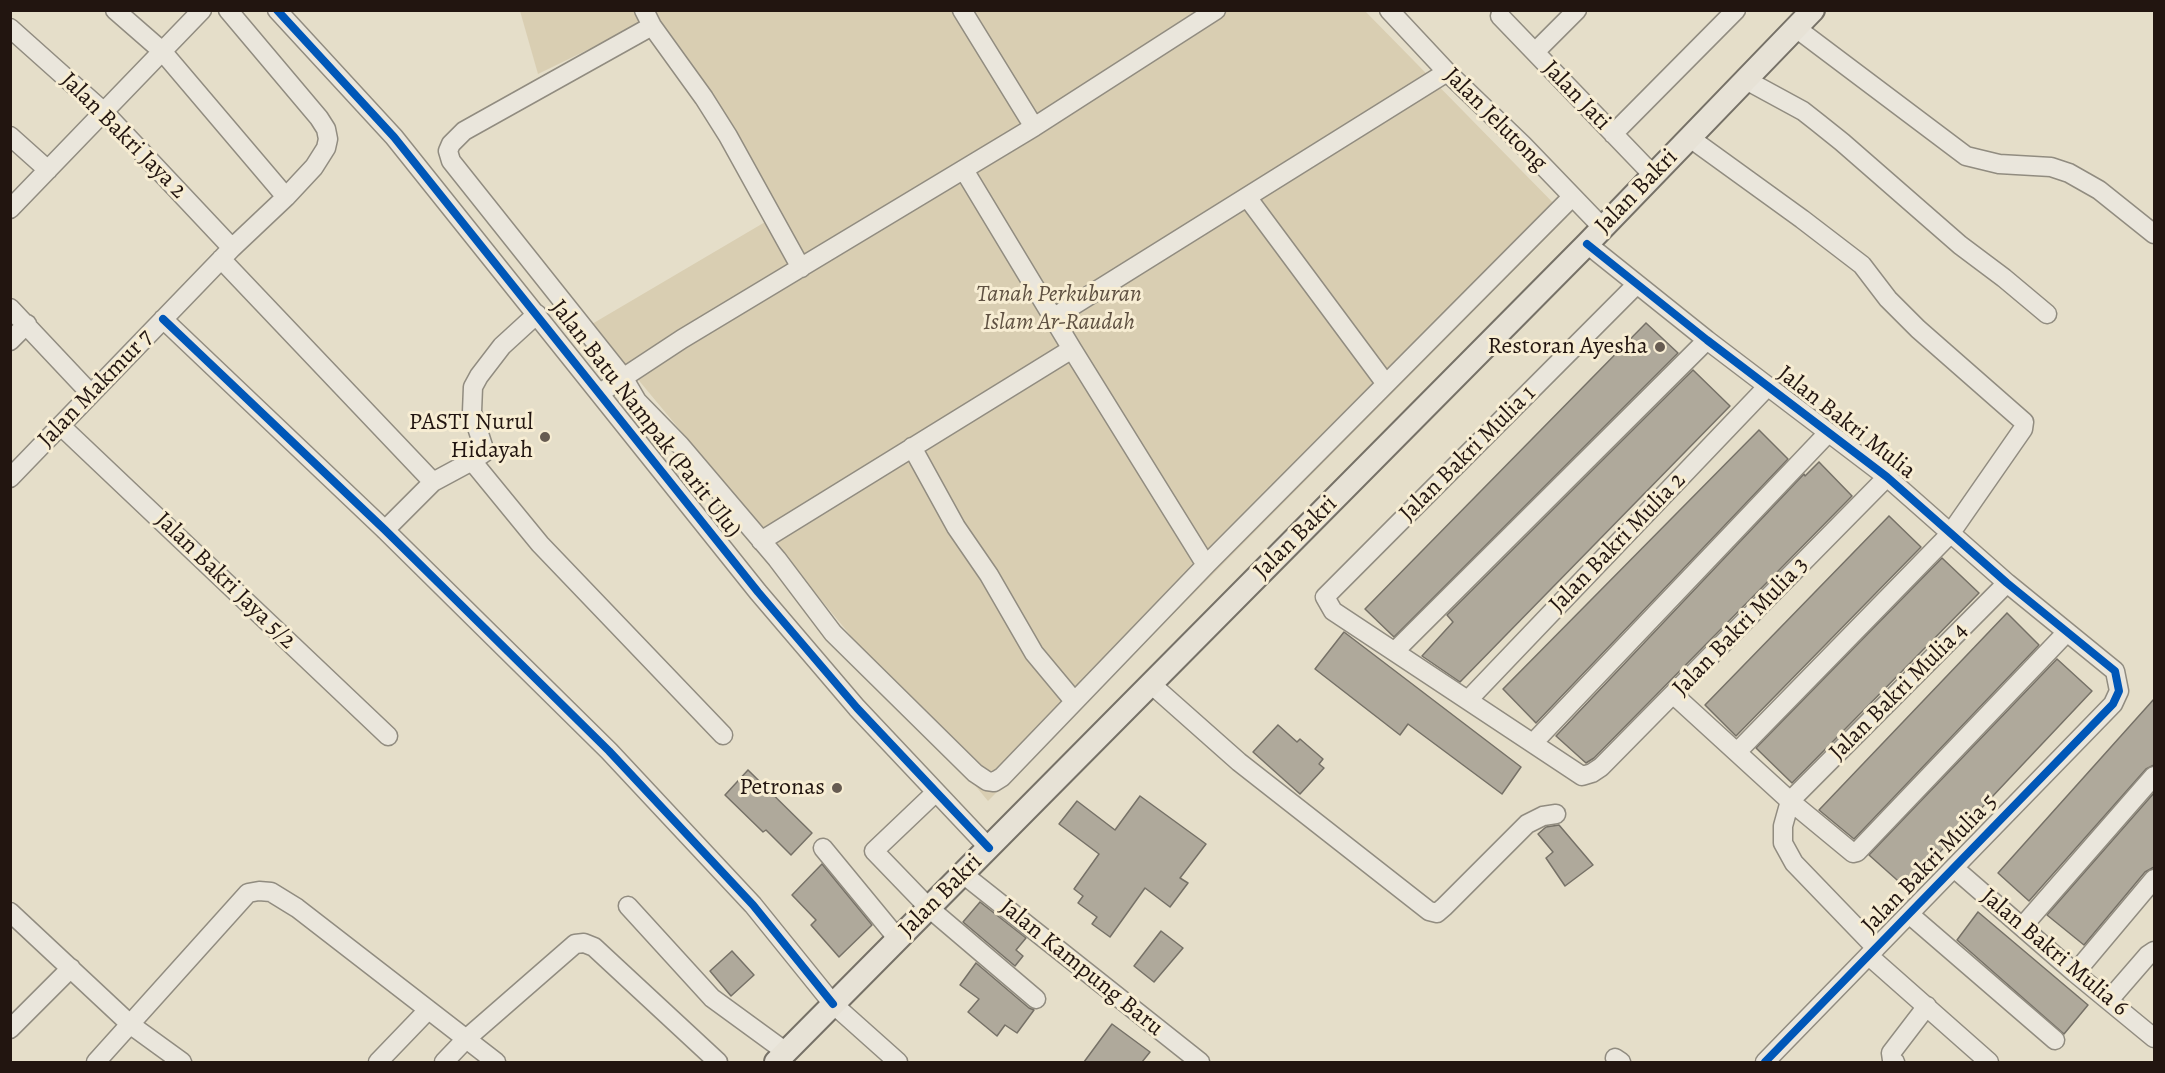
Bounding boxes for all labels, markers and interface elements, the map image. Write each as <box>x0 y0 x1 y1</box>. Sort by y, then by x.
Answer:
street label: Jalan Jati <box>1536 55 1616 137</box>
street label: Jalan Jelutong <box>1437 62 1553 178</box>
street label: Jalan Bakri Jaya 2 <box>54 67 192 205</box>
street label: Jalan Bakri <box>1590 144 1684 240</box>
park label: Tanah Perkuburan Islam Ar-Raudah <box>976 281 1142 337</box>
street label: Jalan Batu Nampak (Parit Ulu) <box>543 294 747 544</box>
street label: Jalan Makmur 7 <box>32 324 160 454</box>
place label: Restoran Ayesha <box>1487 333 1648 361</box>
marker: Restoran Ayesha <box>1653 340 1667 354</box>
street label: Jalan Bakri Mulia <box>1771 360 1921 486</box>
street label: Jalan Bakri Mulia 1 <box>1394 380 1542 528</box>
place label: PASTI Nurul Hidayah <box>409 409 533 465</box>
marker: PASTI Nurul Hidayah <box>538 430 552 444</box>
street label: Jalan Bakri Mulia 2 <box>1544 467 1692 619</box>
street label: Jalan Bakri <box>1248 490 1344 586</box>
street label: Jalan Bakri Jaya 5/2 <box>148 506 302 656</box>
street label: Jalan Bakri Mulia 3 <box>1667 551 1815 703</box>
street label: Jalan Bakri Mulia 4 <box>1824 617 1974 767</box>
place label: Petronas <box>739 774 825 802</box>
marker: Petronas <box>830 781 844 795</box>
street label: Jalan Bakri Mulia 5 <box>1856 788 2004 940</box>
street label: Jalan Bakri <box>893 848 989 944</box>
street label: Jalan Bakri Mulia 6 <box>1974 883 2134 1023</box>
street label: Jalan Kampung Baru <box>993 893 1169 1043</box>

